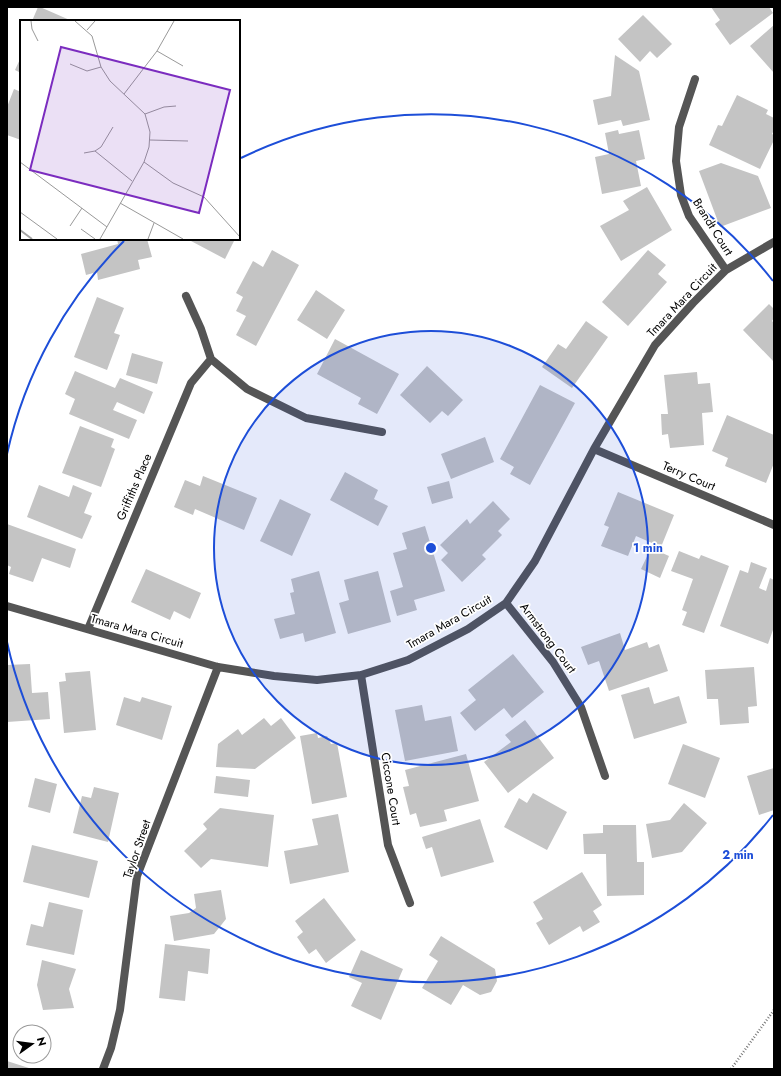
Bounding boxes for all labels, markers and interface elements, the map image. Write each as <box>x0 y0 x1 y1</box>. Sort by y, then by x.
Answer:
inset map <box>20 20 240 240</box>
street label: Brandt Court <box>688 195 738 259</box>
street label: Tmara Mara Circuit <box>643 259 721 341</box>
street label: Griffiths Place <box>112 451 156 523</box>
street label: Terry Court <box>660 457 718 495</box>
text: 1 min <box>633 539 663 557</box>
centre of rings <box>424 541 438 555</box>
street label: Tmara Mara Circuit <box>403 590 495 654</box>
street label: Armstrong Court <box>515 599 581 677</box>
street label: Tmara Mara Circuit <box>89 609 186 653</box>
street label: Ciccone Court <box>376 751 406 827</box>
street label: Taylor Street <box>119 817 155 881</box>
text: 2 min <box>722 846 754 864</box>
north arrow <box>12 1024 52 1064</box>
text: N <box>33 1035 51 1048</box>

